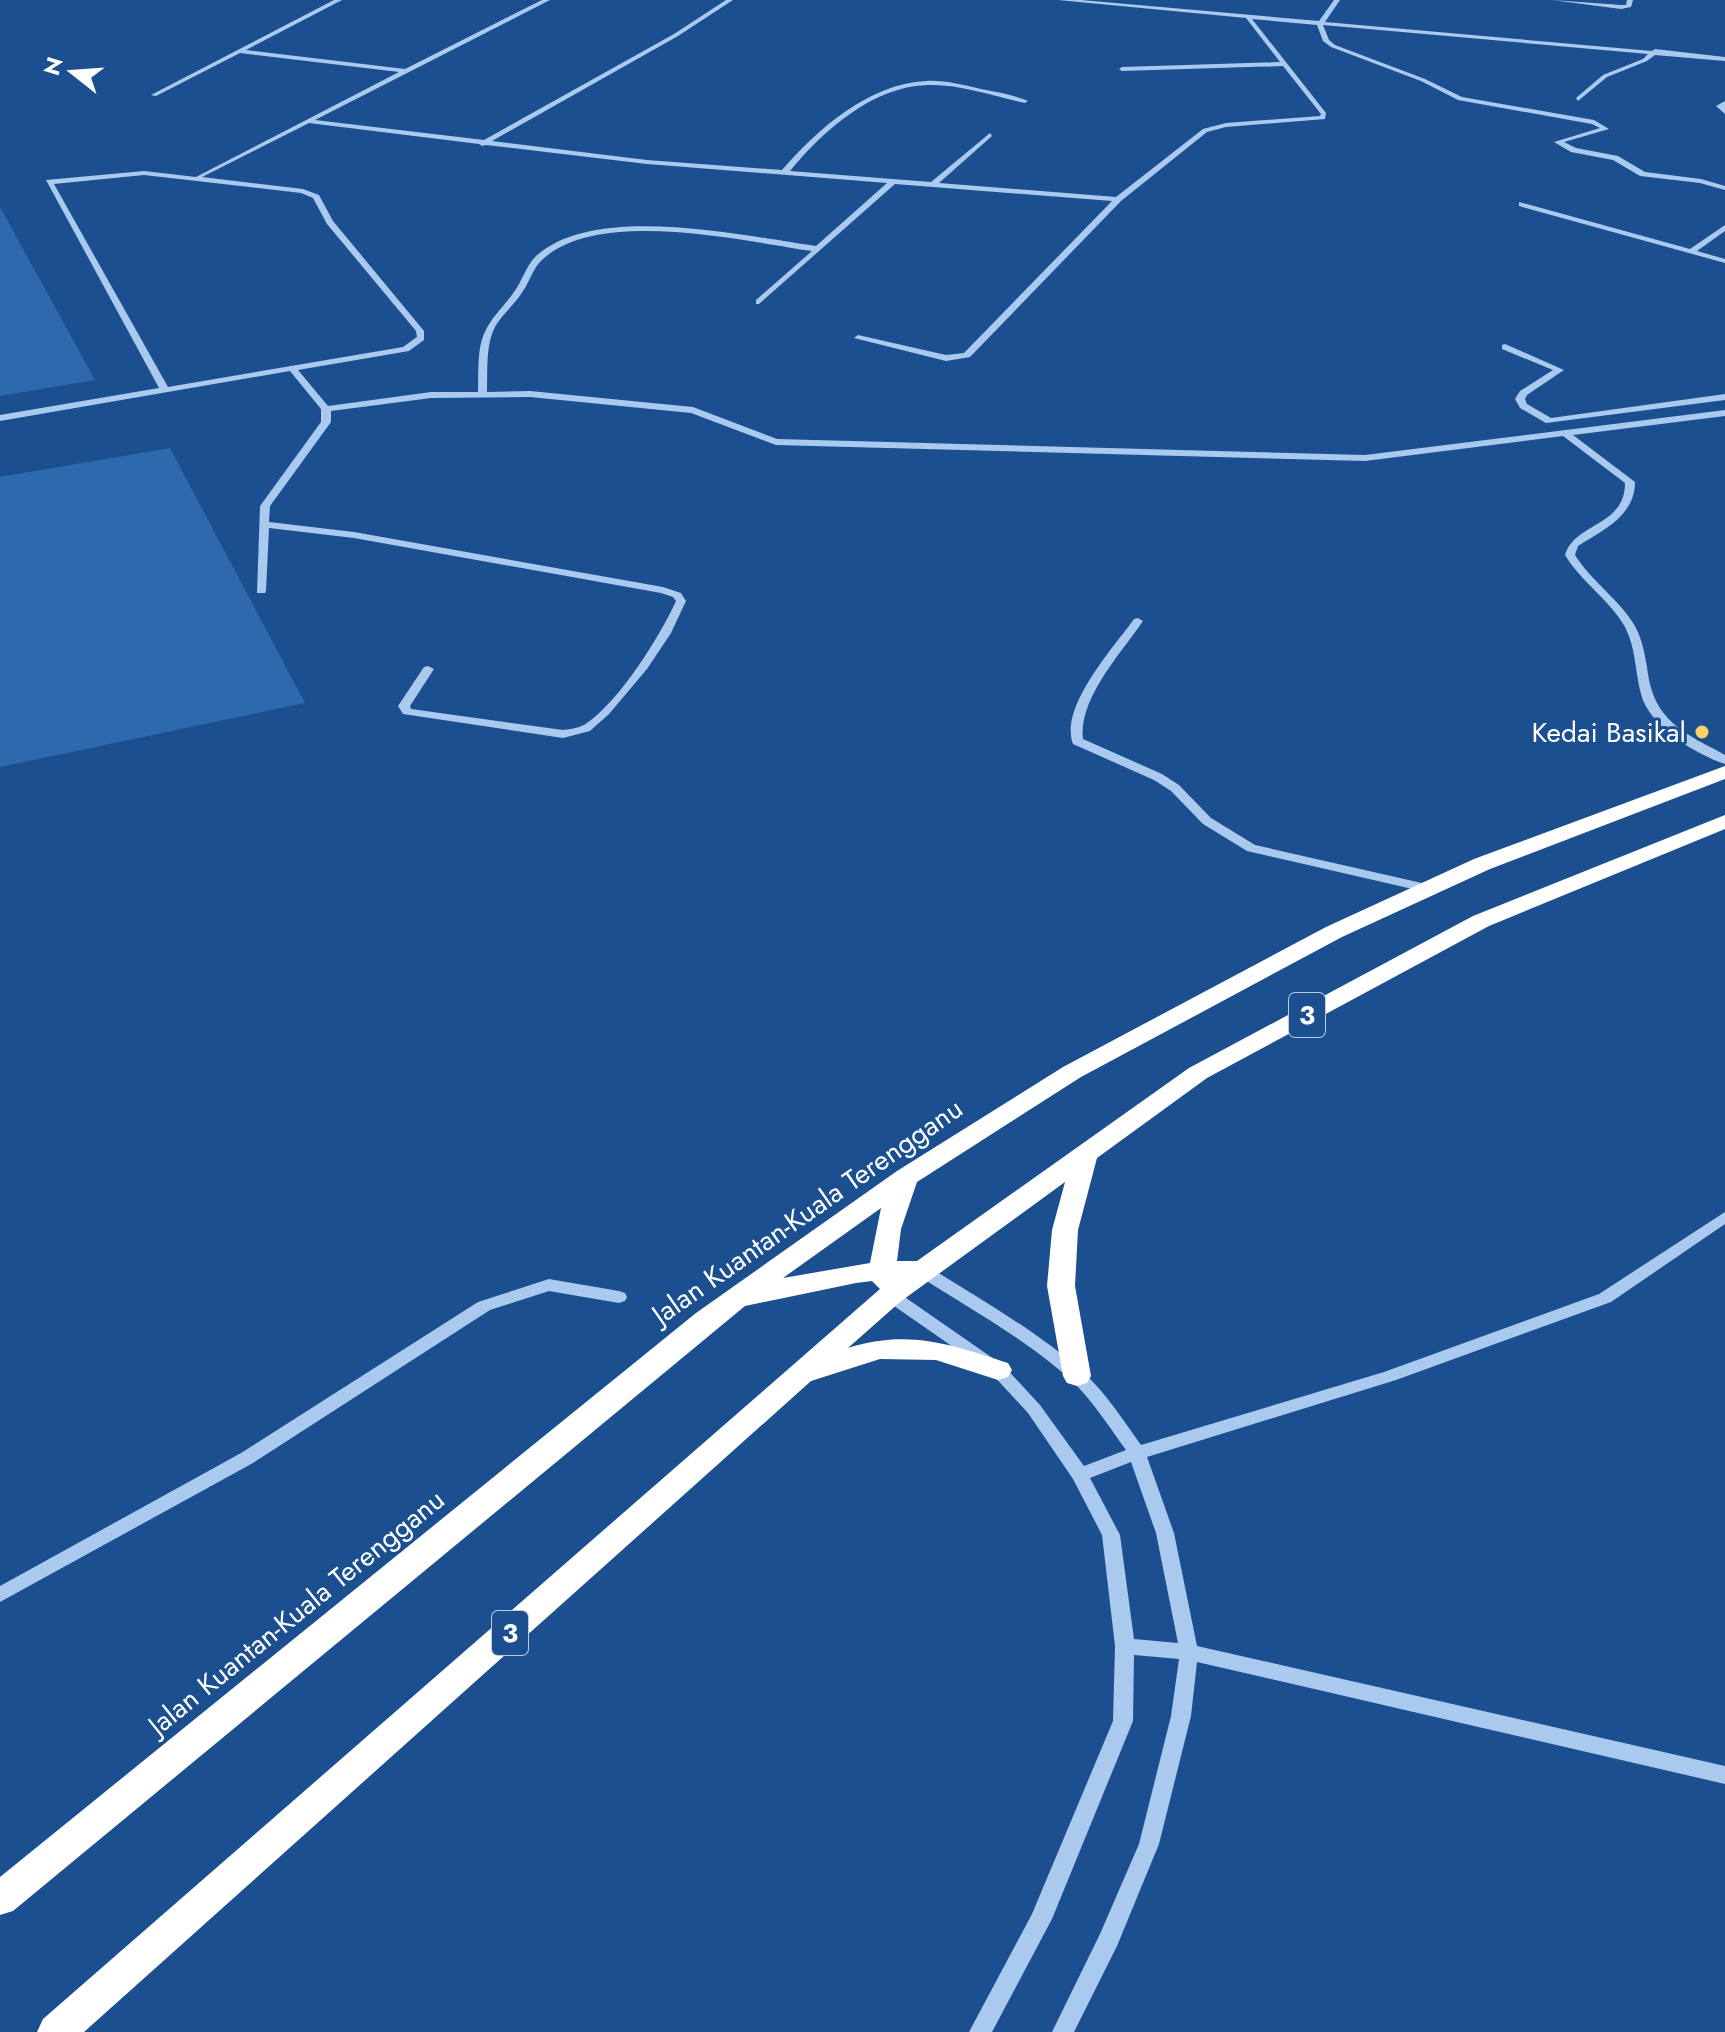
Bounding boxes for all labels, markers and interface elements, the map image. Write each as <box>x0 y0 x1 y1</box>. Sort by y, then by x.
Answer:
north arrow <box>32 32 112 112</box>
text: N <box>35 53 71 79</box>
place label: Kedai Basikal <box>1532 712 1686 753</box>
marker: Kedai Basikal <box>1693 723 1711 741</box>
road number: 3 <box>1289 993 1325 1037</box>
street label: Jalan Kuantan-Kuala Terengganu <box>640 1088 971 1337</box>
street label: Jalan Kuantan-Kuala Terengganu <box>136 1480 453 1748</box>
road number: 3 <box>492 1611 528 1655</box>

